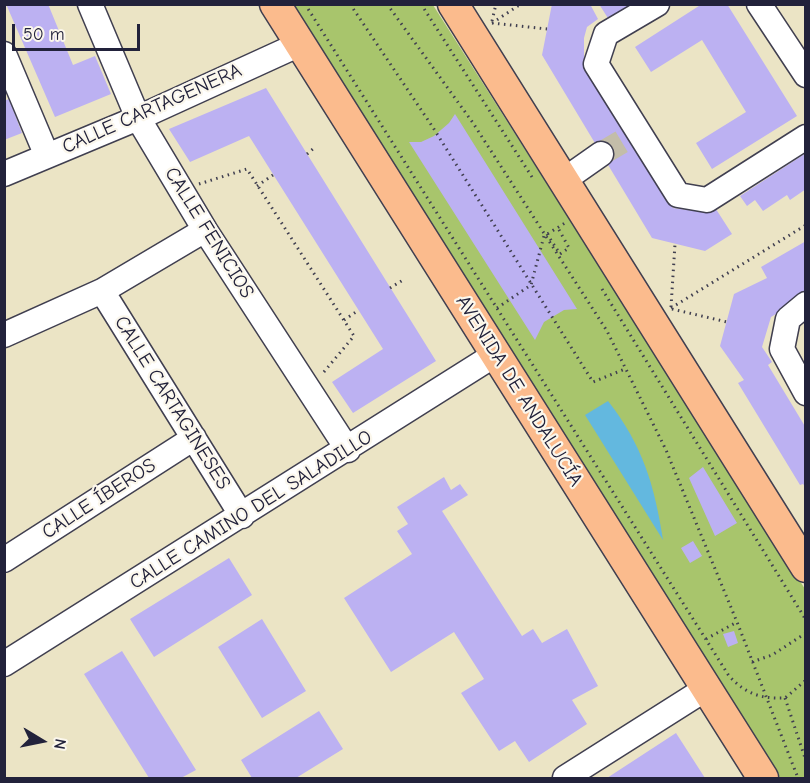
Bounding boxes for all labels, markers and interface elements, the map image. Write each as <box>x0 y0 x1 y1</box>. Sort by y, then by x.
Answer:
scale bar <box>15 12 142 50</box>
text: 50 m <box>23 24 65 45</box>
street label: CALLE CARTAGENERA <box>59 59 245 159</box>
street label: CALLE FENICIOS <box>159 163 259 303</box>
street label: AVENIDA DE ANDALUCÍA <box>450 291 588 491</box>
street label: CALLE CARTAGINESES <box>109 312 235 494</box>
street label: CALLE CAMINO DEL SALADILLO <box>125 425 377 595</box>
street label: CALLE ÍBEROS <box>38 453 160 545</box>
north arrow <box>12 711 72 771</box>
text: N <box>50 737 69 751</box>

